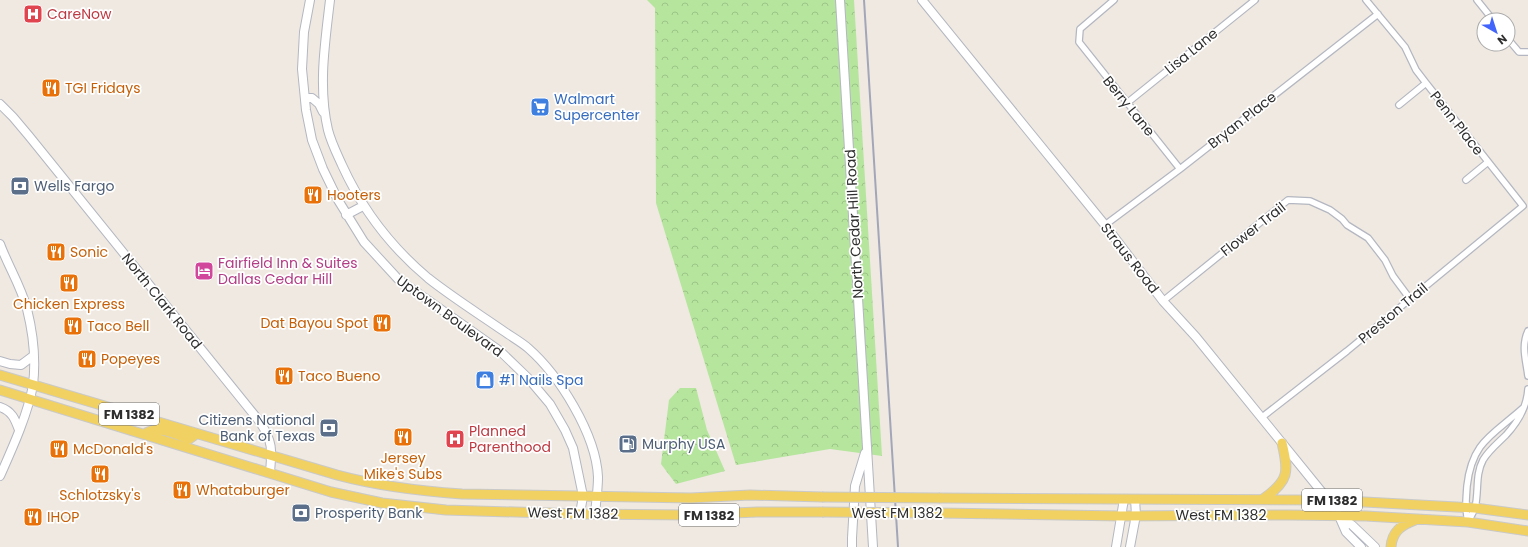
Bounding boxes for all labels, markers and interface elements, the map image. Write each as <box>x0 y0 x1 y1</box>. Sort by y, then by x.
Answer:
hospital icon: CareNow <box>22 3 44 25</box>
place label: CareNow <box>47 4 112 24</box>
north arrow <box>1476 12 1516 52</box>
street label: Lisa Lane <box>1160 23 1222 79</box>
text: N <box>1494 31 1511 49</box>
street label: Berry Lane <box>1098 72 1160 141</box>
restaurant icon: TGI Fridays <box>40 77 62 99</box>
place label: TGI Fridays <box>65 78 141 98</box>
street label: Bryan Place <box>1204 87 1281 153</box>
street label: Penn Place <box>1426 87 1489 160</box>
place label: Walmart Supercenter <box>554 89 640 125</box>
supermarket icon: Walmart Supercenter <box>529 96 551 118</box>
street label: North Cedar Hill Road <box>840 149 868 299</box>
bank icon: Wells Fargo <box>9 175 31 197</box>
place label: Wells Fargo <box>34 176 114 196</box>
restaurant icon: Hooters <box>302 184 324 206</box>
place label: Hooters <box>327 185 381 205</box>
street label: Flower Trail <box>1216 197 1290 261</box>
street label: Straus Road <box>1096 219 1164 297</box>
restaurant icon: Sonic <box>45 241 67 263</box>
place label: Sonic <box>70 242 108 262</box>
street label: North Clark Road <box>117 249 207 353</box>
place label: Fairfield Inn & Suites Dallas Cedar Hill <box>218 253 357 289</box>
hotel icon: Fairfield Inn & Suites Dallas Cedar Hill <box>193 260 215 282</box>
street label: Uptown Boulevard <box>392 270 508 362</box>
restaurant icon: Chicken Express <box>58 272 80 294</box>
street label: Preston Trail <box>1354 278 1432 348</box>
place label: Chicken Express <box>13 294 125 314</box>
restaurant icon: Dat Bayou Spot <box>371 312 393 334</box>
place label: Dat Bayou Spot <box>260 313 368 333</box>
restaurant icon: Taco Bell <box>62 315 84 337</box>
place label: Taco Bell <box>87 316 149 336</box>
restaurant icon: Popeyes <box>76 348 98 370</box>
place label: Popeyes <box>101 349 160 369</box>
restaurant icon: Taco Bueno <box>273 365 295 387</box>
place label: Taco Bueno <box>298 366 380 386</box>
shop icon: #1 Nails Spa <box>474 369 496 391</box>
place label: #1 Nails Spa <box>499 370 583 390</box>
road number: FM 1382 <box>99 403 159 425</box>
place label: Citizens National Bank of Texas <box>198 410 315 446</box>
bank icon: Citizens National Bank of Texas <box>318 417 340 439</box>
place label: Planned Parenthood <box>469 421 551 457</box>
restaurant icon: Jersey Mike's Subs <box>392 426 414 448</box>
hospital icon: Planned Parenthood <box>444 428 466 450</box>
fuel station icon: Murphy USA <box>617 433 639 455</box>
place label: Murphy USA <box>642 434 725 454</box>
restaurant icon: McDonald's <box>48 438 70 460</box>
place label: McDonald's <box>73 439 153 459</box>
place label: Jersey Mike's Subs <box>364 448 442 484</box>
restaurant icon: Schlotzsky's <box>89 463 111 485</box>
restaurant icon: Whataburger <box>171 479 193 501</box>
place label: Whataburger <box>196 480 290 500</box>
place label: Schlotzsky's <box>59 485 141 505</box>
road number: FM 1382 <box>1302 489 1362 511</box>
bank icon: Prosperity Bank <box>290 502 312 524</box>
street label: West FM 1382 <box>527 502 619 524</box>
place label: Prosperity Bank <box>315 503 423 523</box>
street label: West FM 1382 <box>852 503 942 523</box>
road number: FM 1382 <box>679 504 739 526</box>
street label: West FM 1382 <box>1176 505 1266 525</box>
restaurant icon: IHOP <box>22 506 44 528</box>
place label: IHOP <box>47 507 79 527</box>

